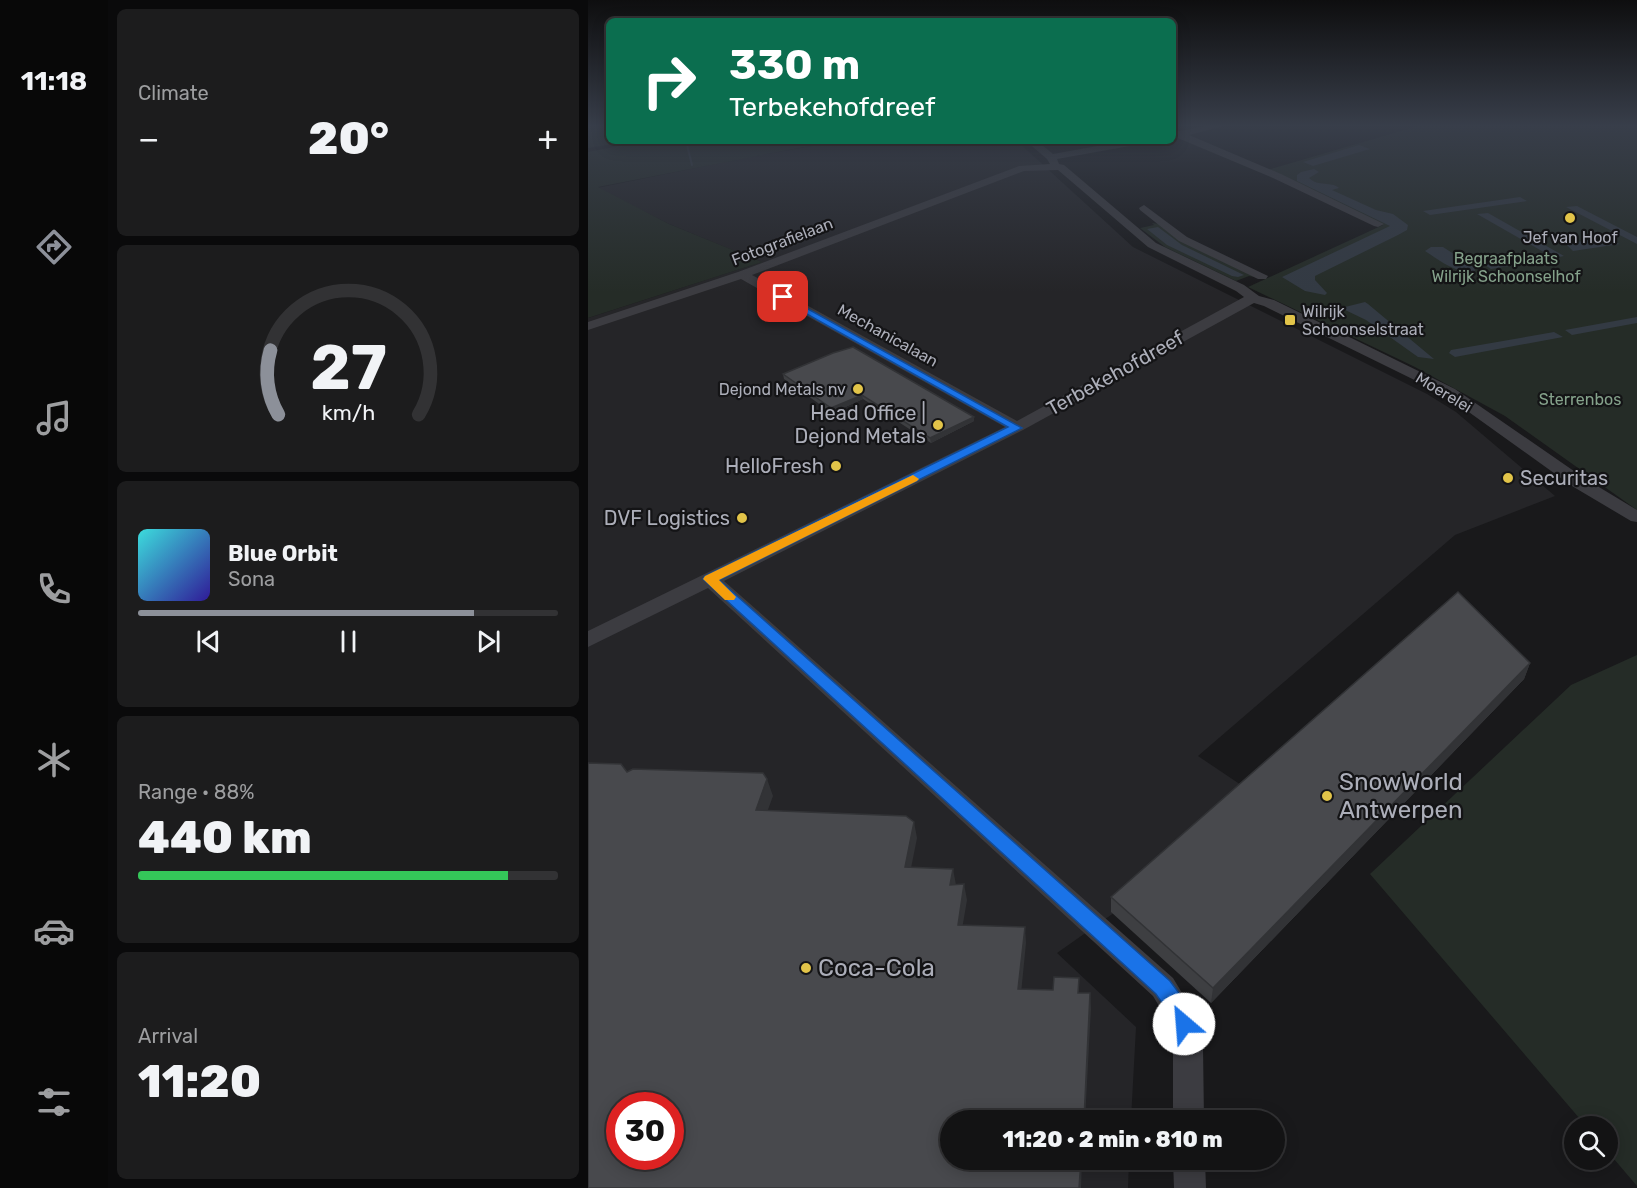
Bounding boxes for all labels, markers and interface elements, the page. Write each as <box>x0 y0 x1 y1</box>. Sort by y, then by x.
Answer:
text: 330 m <box>729 40 860 90</box>
icon: right <box>630 42 708 120</box>
text: 11:18 <box>21 65 87 97</box>
text: Climate <box>138 81 209 105</box>
text: Terbekehofdreef <box>729 91 936 123</box>
text: 20° <box>308 112 389 165</box>
text: − <box>138 119 159 158</box>
text: + <box>537 119 558 158</box>
marker: Jef van Hoof <box>1563 211 1577 225</box>
street label: Fotografielaan <box>729 213 836 270</box>
icon: directions <box>33 226 75 268</box>
place label: Jef van Hoof <box>1522 228 1618 247</box>
park label: Begraafplaats Wilrijk Schoonselhof <box>1431 249 1581 286</box>
pin <box>757 271 808 322</box>
icon: arrive <box>766 280 799 313</box>
street label: Mechanicalaan <box>834 300 941 371</box>
place label: Wilrijk Schoonselstraat <box>1302 302 1424 339</box>
marker: Wilrijk Schoonselstraat <box>1283 313 1297 327</box>
street label: Terbekehofdreef <box>1042 325 1188 421</box>
text: 27 <box>310 331 386 405</box>
street label: Moerelei <box>1412 368 1475 417</box>
place label: Dejond Metals nv <box>719 380 846 399</box>
marker: Dejond Metals nv <box>851 382 865 396</box>
park label: Sterrenbos <box>1539 390 1621 409</box>
icon: music <box>33 397 75 439</box>
text: km/h <box>321 401 375 426</box>
place label: Head Office | Dejond Metals <box>795 401 926 448</box>
marker: Head Office | Dejond Metals <box>931 418 945 432</box>
place label: HelloFresh <box>725 454 824 478</box>
marker: HelloFresh <box>829 459 843 473</box>
place label: Securitas <box>1520 466 1608 490</box>
marker: Securitas <box>1501 471 1515 485</box>
place label: DVF Logistics <box>604 506 730 530</box>
marker: DVF Logistics <box>735 511 749 525</box>
text: Blue Orbit <box>228 540 338 567</box>
text: Sona <box>228 567 275 591</box>
icon: phone <box>33 568 75 610</box>
icon: previous <box>192 625 225 658</box>
icon: pause <box>332 625 365 658</box>
icon: next <box>472 625 505 658</box>
icon: climate <box>33 739 75 781</box>
place label: SnowWorld Antwerpen <box>1339 768 1463 824</box>
text: Range · 88% <box>138 780 254 804</box>
marker: SnowWorld Antwerpen <box>1320 789 1334 803</box>
text: 440 km <box>138 811 312 864</box>
icon: car <box>33 910 75 952</box>
place label: Coca-Cola <box>818 954 935 982</box>
marker: Coca-Cola <box>799 961 813 975</box>
position arrow <box>1152 992 1216 1056</box>
text: Arrival <box>138 1024 198 1048</box>
text: 11:20 <box>138 1055 261 1108</box>
icon: filters <box>33 1081 75 1123</box>
speed limit sign: 30 <box>606 1092 684 1170</box>
map controls <box>1564 1116 1618 1170</box>
button: search <box>1564 1116 1618 1170</box>
text: 11:20 · 2 min · 810 m <box>1002 1126 1223 1153</box>

